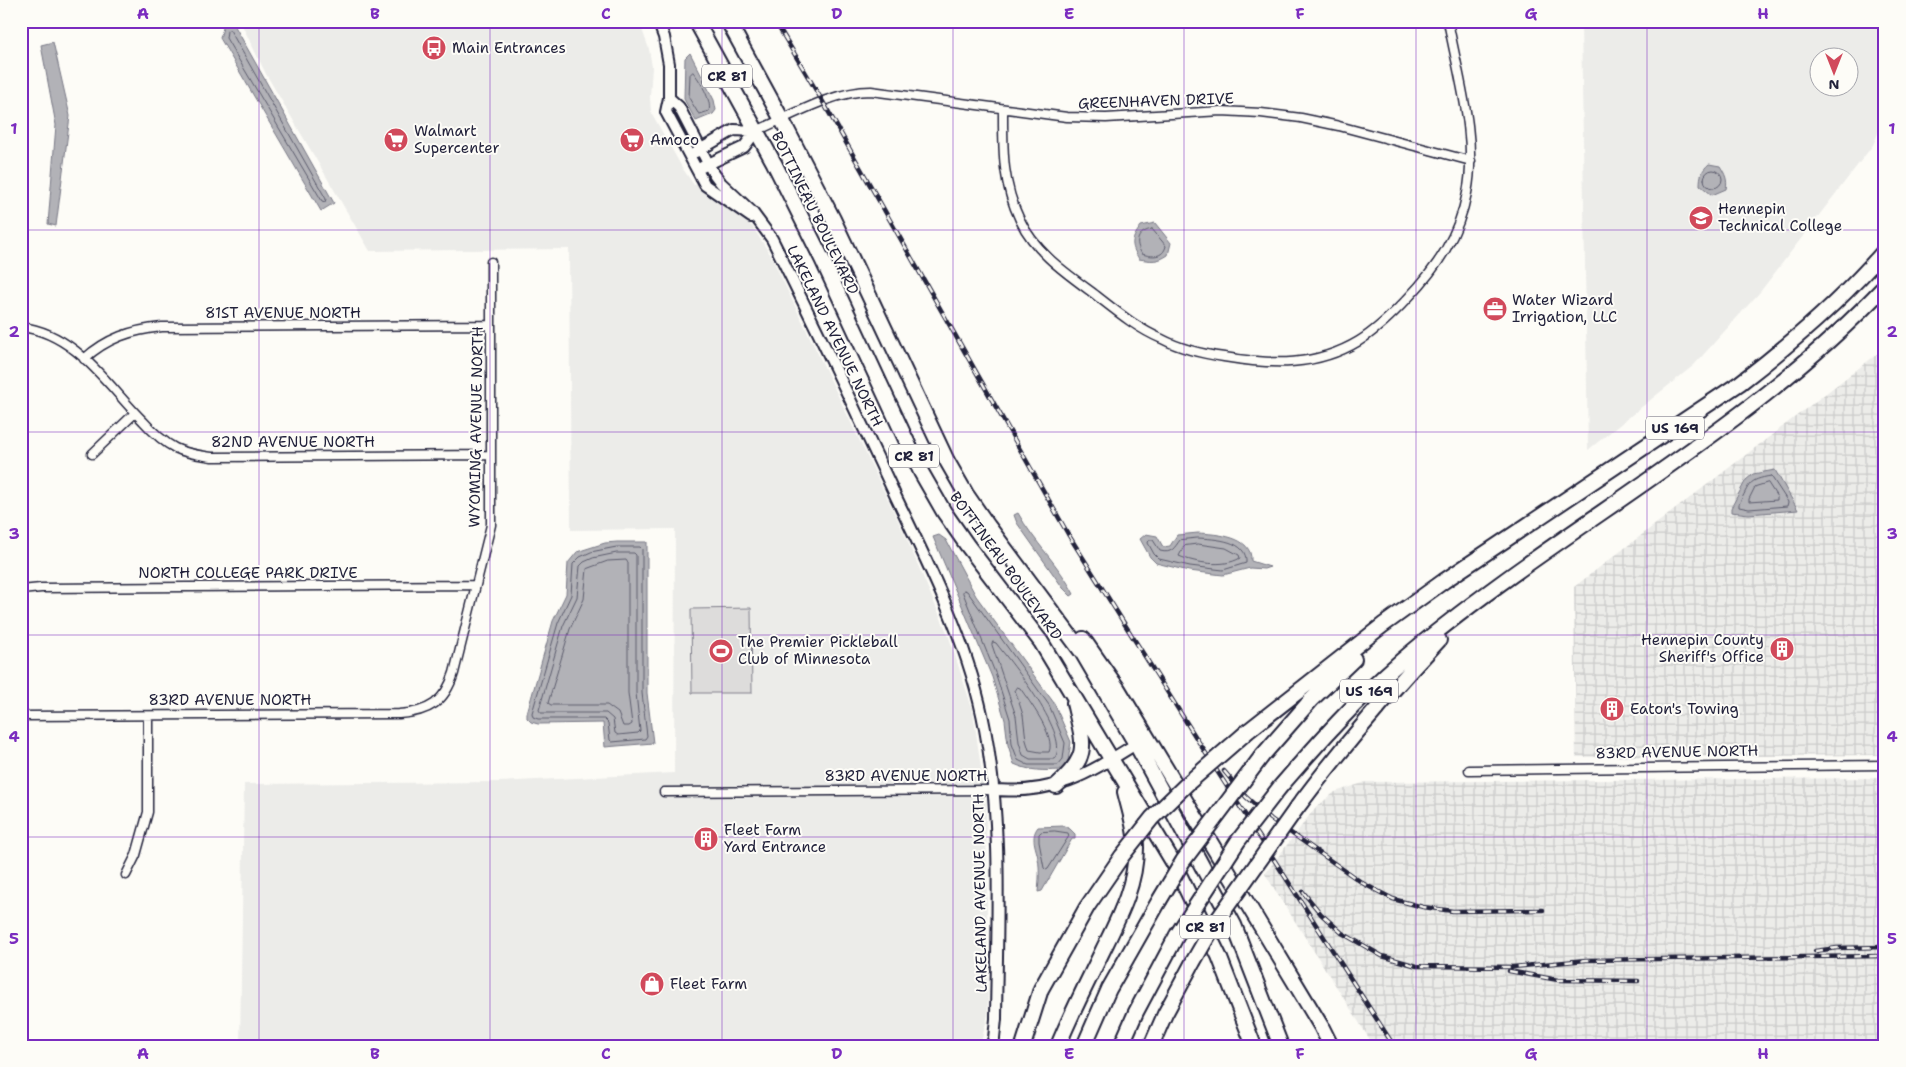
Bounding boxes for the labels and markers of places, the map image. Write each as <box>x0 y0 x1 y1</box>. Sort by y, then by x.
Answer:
bus stop icon: Main Entrances <box>421 35 447 61</box>
place label: Main Entrances <box>452 38 566 58</box>
place label: Walmart Supercenter <box>414 121 500 158</box>
supermarket icon: Walmart Supercenter <box>383 127 409 153</box>
supermarket icon: Amoco <box>619 127 645 153</box>
place label: Amoco <box>650 130 699 150</box>
place label: Hennepin Technical College <box>1718 199 1842 236</box>
school or university icon: Hennepin Technical College <box>1688 205 1714 231</box>
place label: Water Wizard Irrigation, LLC <box>1512 290 1617 327</box>
office icon: Water Wizard Irrigation, LLC <box>1482 296 1508 322</box>
place label: Hennepin County Sheriff's Office <box>1641 630 1764 667</box>
place label: The Premier Pickleball Club of Minnesota <box>738 632 898 669</box>
building icon: Hennepin County Sheriff's Office <box>1769 636 1795 662</box>
sports icon: The Premier Pickleball Club of Minnesota <box>708 638 734 664</box>
building icon: Eaton's Towing <box>1599 696 1625 722</box>
place label: Eaton's Towing <box>1630 699 1739 719</box>
place label: Fleet Farm Yard Entrance <box>724 820 826 857</box>
building icon: Fleet Farm Yard Entrance <box>693 826 719 852</box>
shop icon: Fleet Farm <box>639 971 665 997</box>
place label: Fleet Farm <box>670 974 747 994</box>

